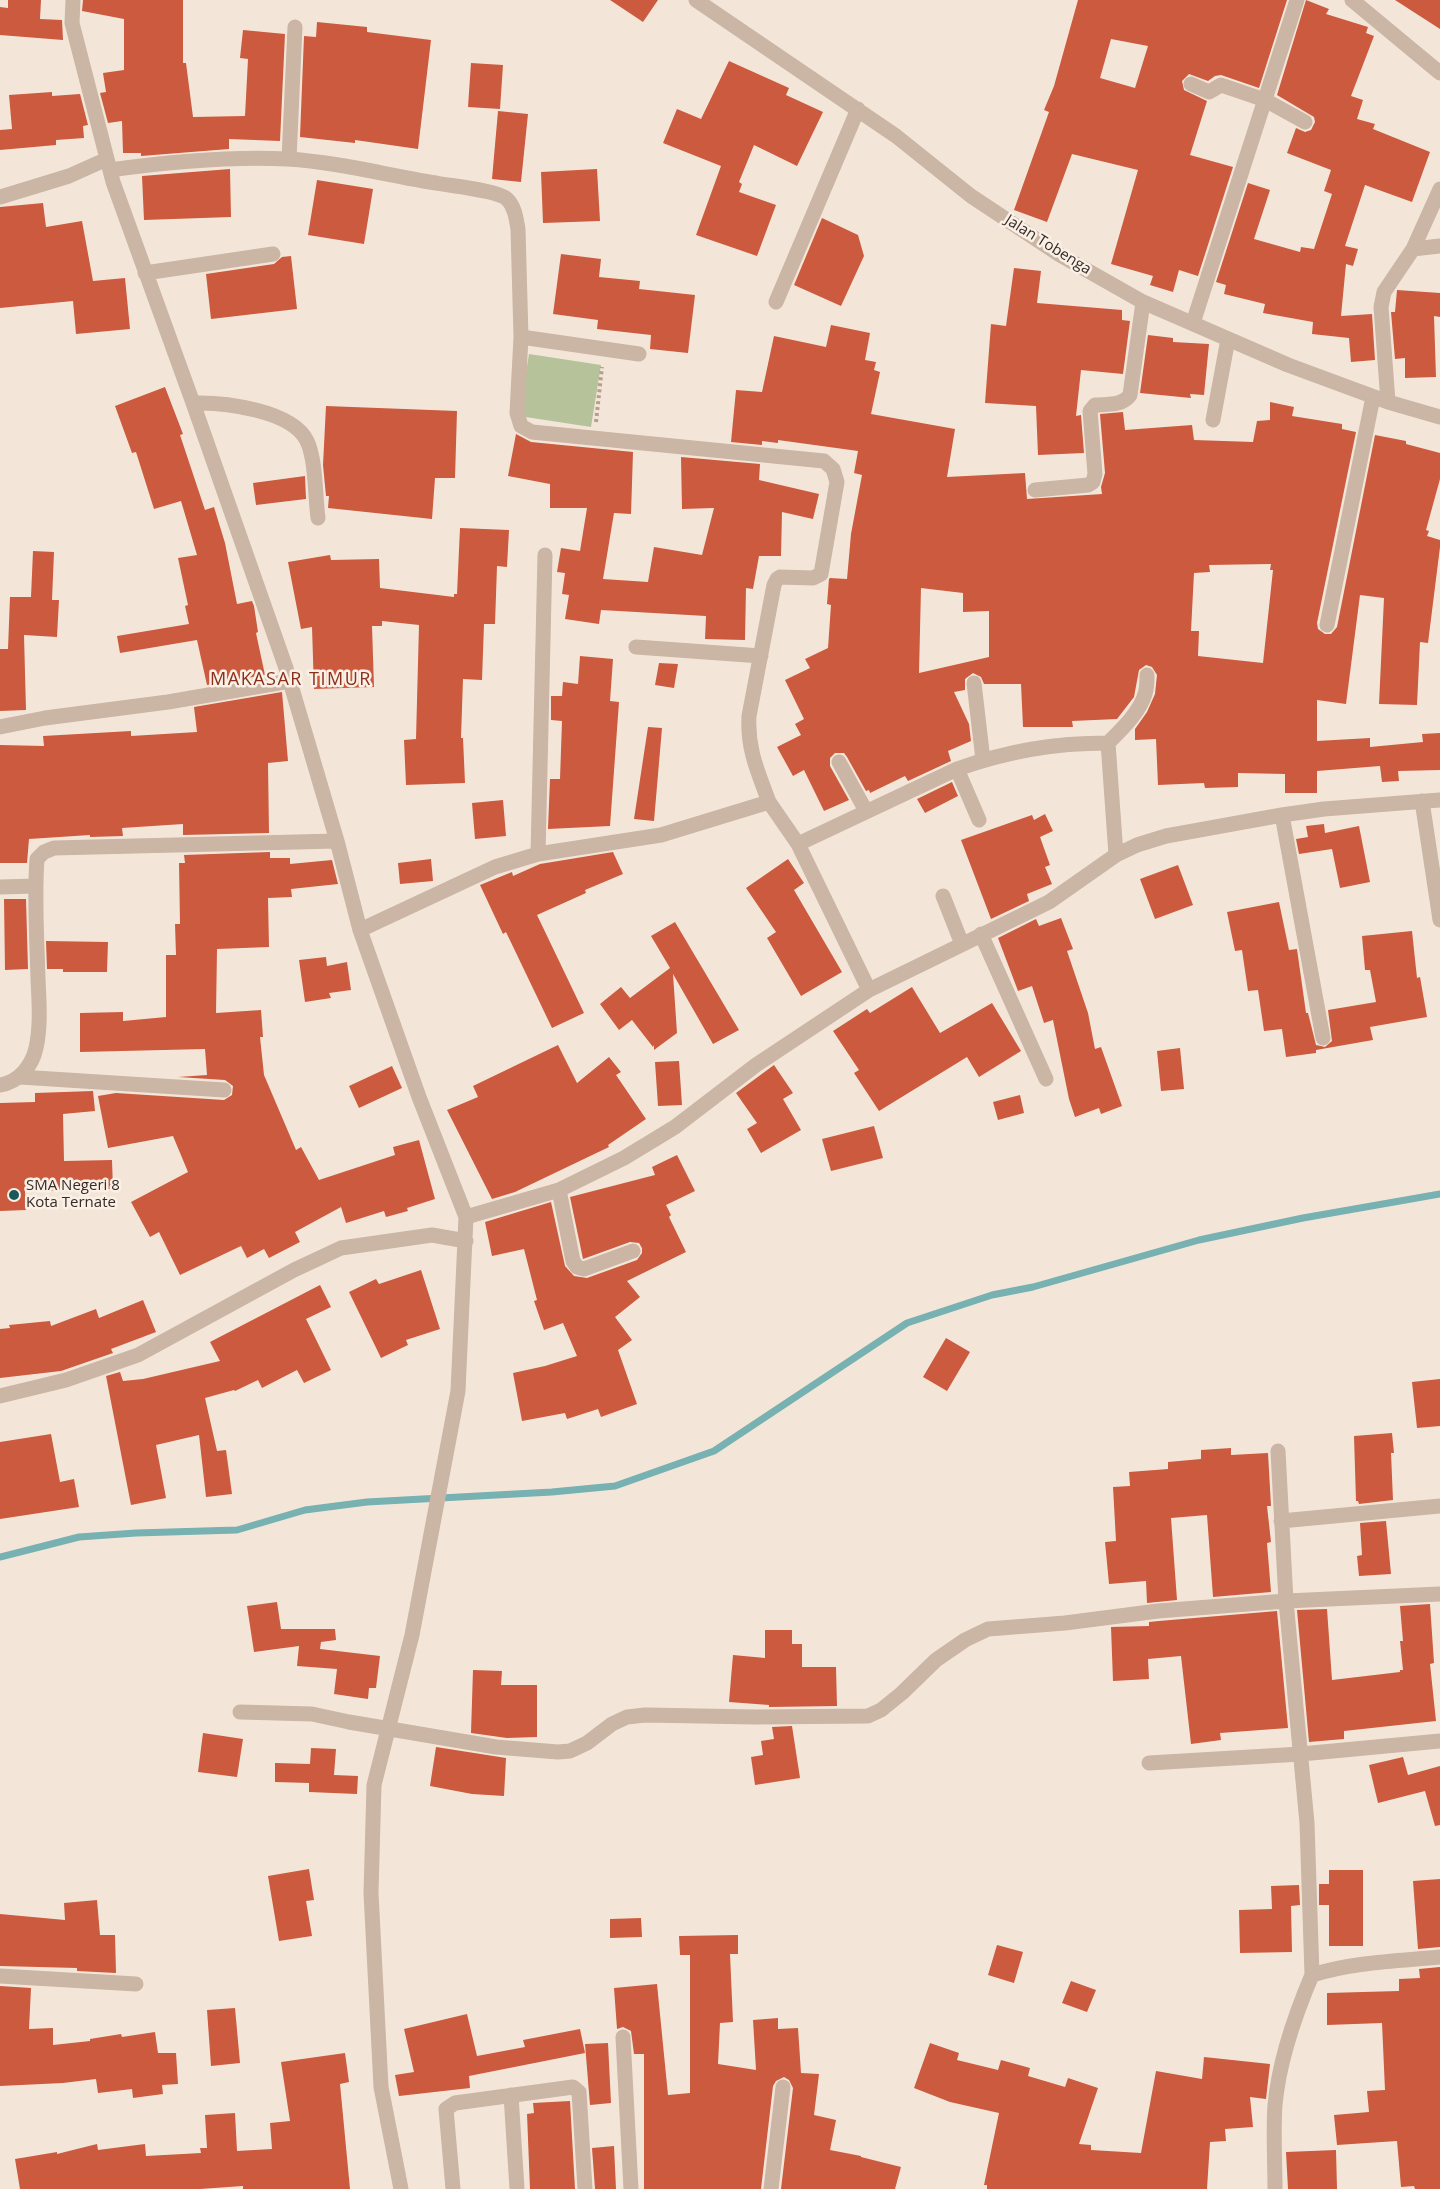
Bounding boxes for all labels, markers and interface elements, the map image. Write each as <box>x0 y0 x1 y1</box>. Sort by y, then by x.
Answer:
street label: Jalan Tobenga <box>1002 211 1094 279</box>
district label: MAKASAR TIMUR <box>210 669 372 691</box>
place label: SMA Negeri 8 Kota Ternate <box>26 1177 120 1212</box>
marker: SMA Negeri 8 Kota Ternate <box>7 1188 21 1202</box>

